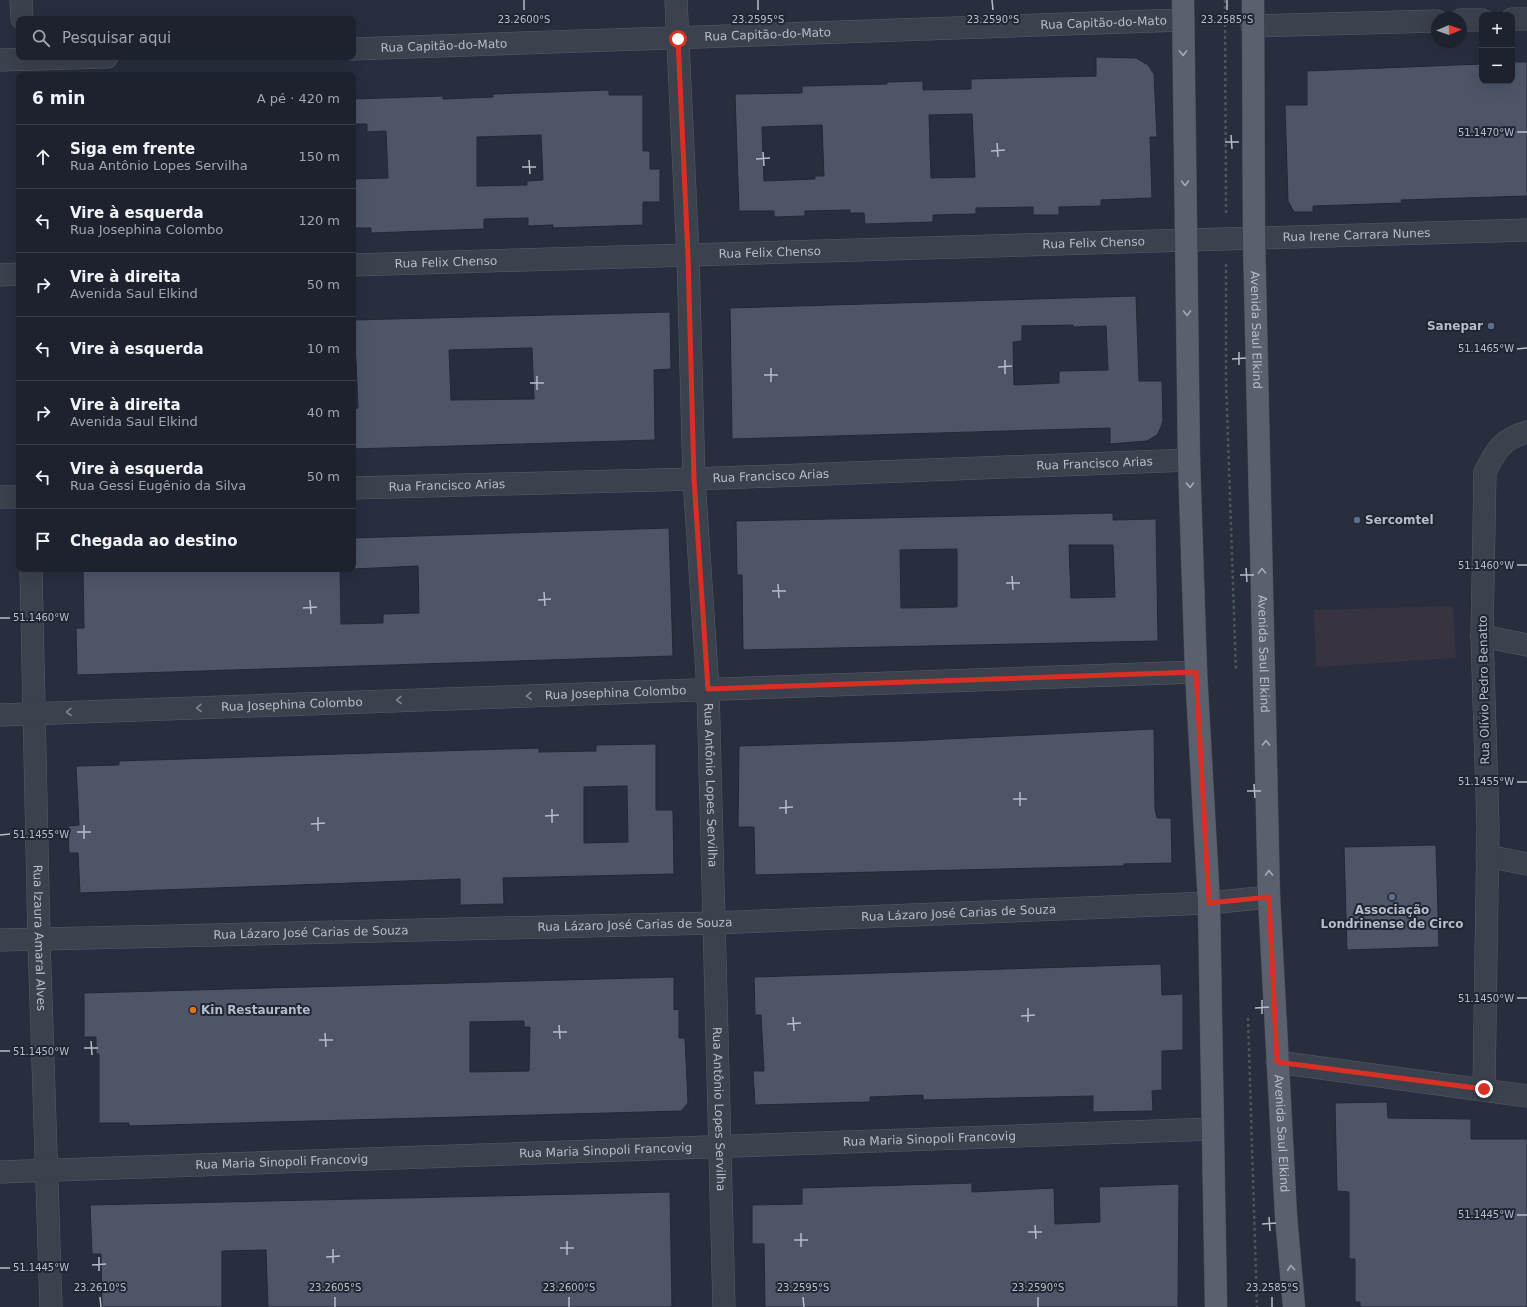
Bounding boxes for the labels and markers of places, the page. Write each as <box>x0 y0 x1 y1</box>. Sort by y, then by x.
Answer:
place label: Sanepar <box>1427 319 1483 333</box>
marker: Sanepar <box>1486 321 1496 331</box>
place label: Sercomtel <box>1365 513 1434 527</box>
marker: Sercomtel <box>1352 515 1362 525</box>
marker: Associação Londrinense de Circo <box>1387 892 1397 902</box>
place label: Associação Londrinense de Circo <box>1321 903 1463 931</box>
place label: Kin Restaurante <box>201 1003 310 1017</box>
marker: Kin Restaurante <box>188 1005 198 1015</box>

